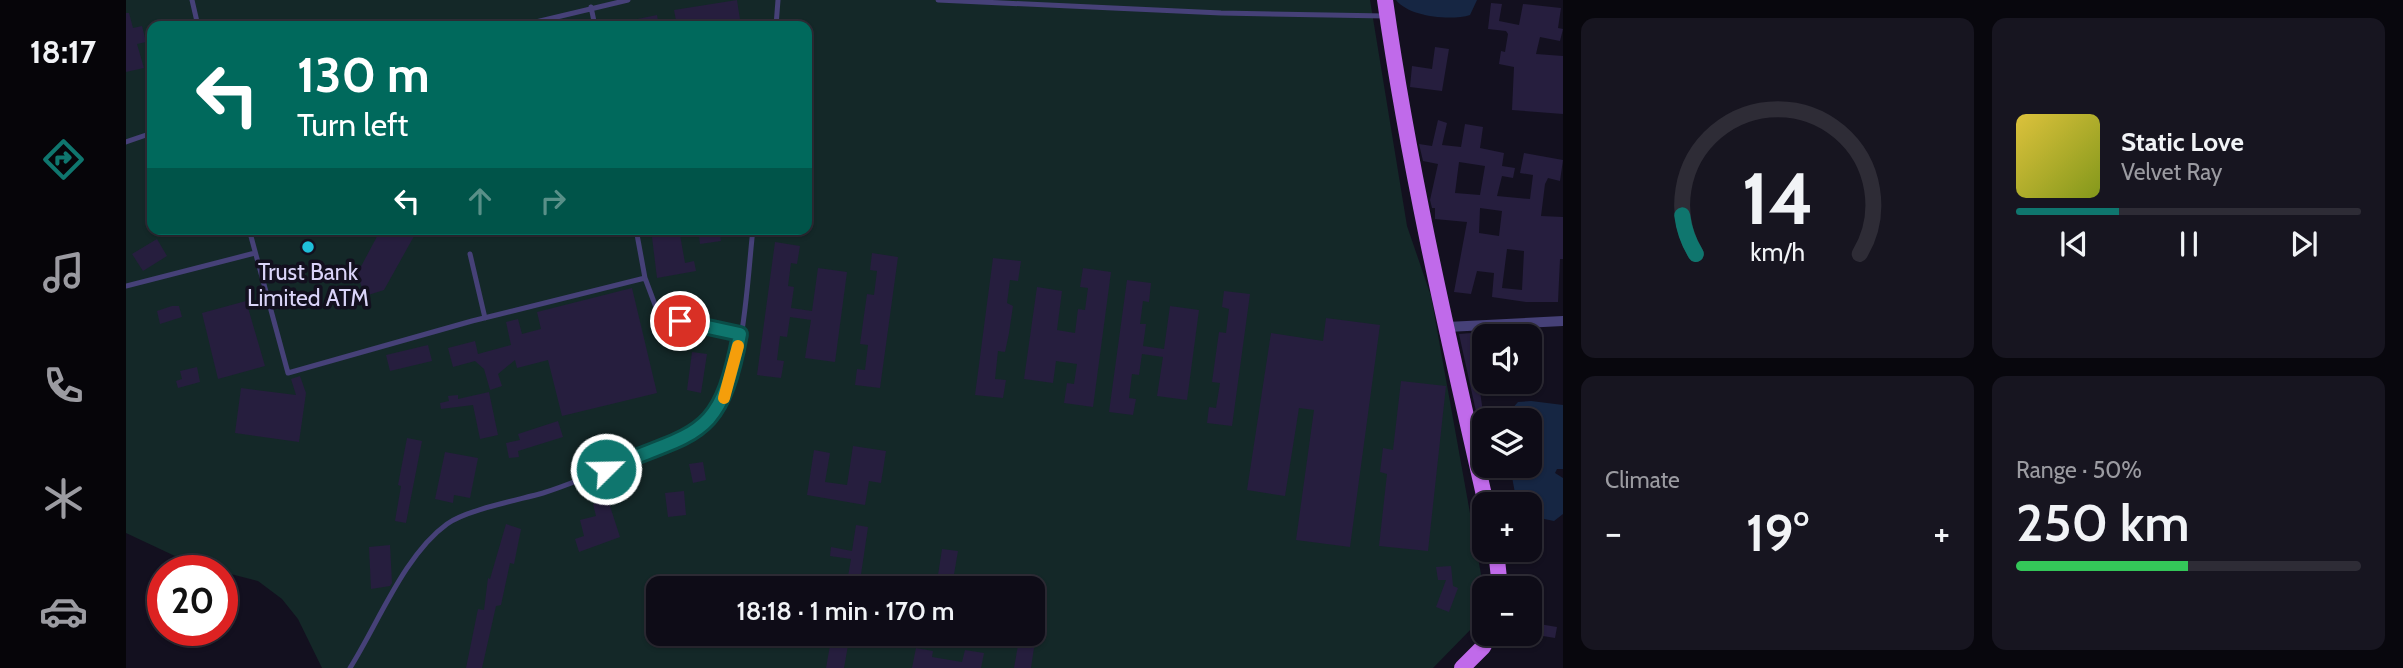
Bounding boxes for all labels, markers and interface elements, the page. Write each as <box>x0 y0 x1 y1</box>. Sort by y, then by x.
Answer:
text: 18:17 <box>30 32 96 71</box>
text: 130 m <box>297 45 430 104</box>
icon: left <box>182 49 273 140</box>
text: Turn left <box>297 105 408 144</box>
text: Static Love <box>2121 126 2244 158</box>
icon: directions <box>39 135 88 184</box>
text: 14 <box>1741 155 1814 243</box>
text: Velvet Ray <box>2121 158 2222 186</box>
icon: left <box>388 182 426 220</box>
icon: ahead <box>461 182 499 220</box>
icon: right <box>534 182 572 220</box>
icon: previous <box>2055 225 2093 263</box>
icon: pause <box>2170 225 2208 263</box>
icon: next <box>2285 225 2323 263</box>
text: km/h <box>1750 237 1805 267</box>
marker: Trust Bank Limited ATM <box>300 239 316 255</box>
icon: music <box>39 248 88 297</box>
place label: Trust Bank Limited ATM <box>247 258 369 312</box>
pin <box>650 291 710 351</box>
icon: arrive <box>661 302 699 340</box>
map controls <box>1472 324 1542 646</box>
button: sound <box>1472 324 1542 394</box>
icon: phone <box>39 361 88 410</box>
button: layers <box>1472 408 1542 478</box>
position arrow <box>569 432 643 506</box>
text: Range · 50% <box>2016 456 2142 484</box>
text: Climate <box>1605 466 1680 494</box>
icon: climate <box>39 474 88 523</box>
text: 250 km <box>2016 491 2190 554</box>
button: + <box>1472 492 1542 562</box>
text: 19° <box>1746 501 1809 564</box>
text: − <box>1605 509 1622 556</box>
text: + <box>1933 509 1950 556</box>
speed limit sign: 20 <box>147 555 238 646</box>
button: − <box>1472 576 1542 646</box>
icon: car <box>39 587 88 636</box>
text: 18:18 · 1 min · 170 m <box>736 595 955 627</box>

